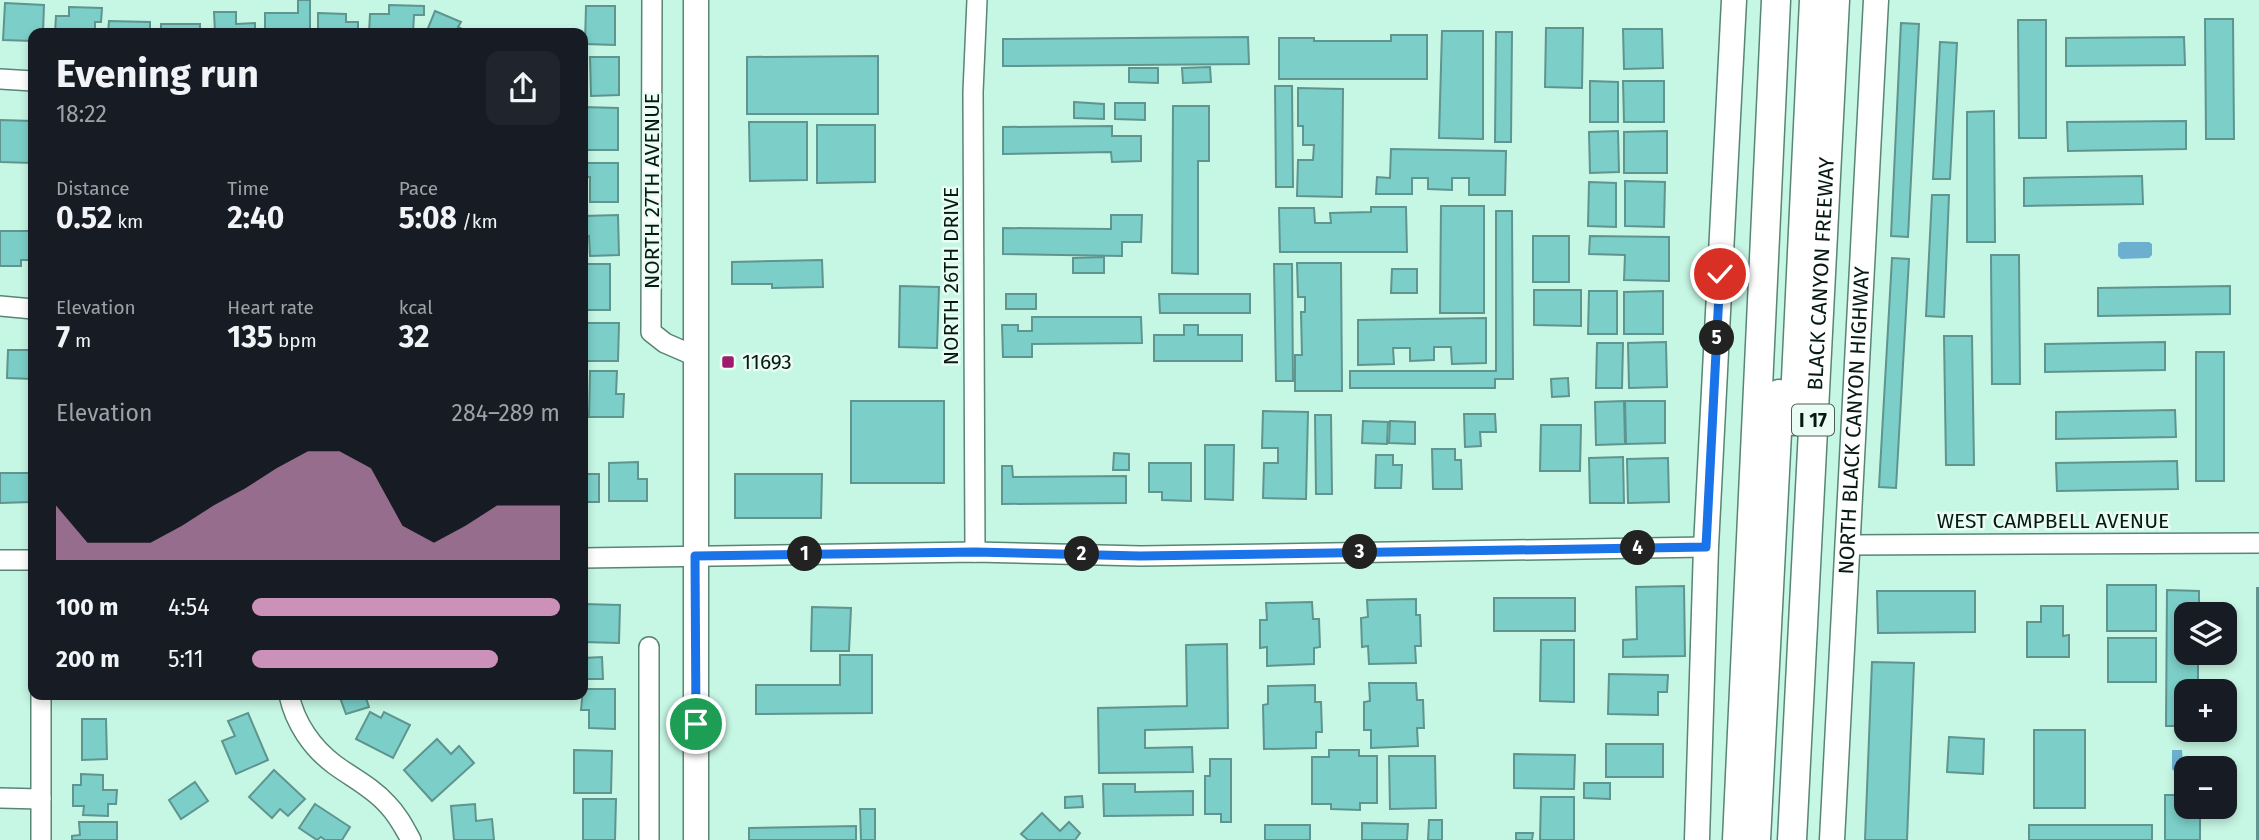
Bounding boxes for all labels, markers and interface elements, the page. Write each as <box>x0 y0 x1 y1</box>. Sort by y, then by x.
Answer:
text: Evening run <box>56 51 259 97</box>
button: share <box>486 51 560 125</box>
street label: NORTH 27TH AVENUE <box>639 93 665 289</box>
text: 18:22 <box>56 100 107 128</box>
street label: BLACK CANYON FREEWAY <box>1802 156 1840 391</box>
text: Distance <box>56 177 130 200</box>
text: Time <box>227 177 269 200</box>
text: Pace <box>399 177 438 200</box>
street label: NORTH 26TH DRIVE <box>938 187 964 365</box>
text: 0.52 <box>56 200 112 236</box>
text: 2:40 <box>227 200 284 236</box>
text: 5:08 <box>399 200 457 236</box>
text: km <box>112 210 143 233</box>
text: /km <box>457 210 498 233</box>
pin <box>1690 244 1750 304</box>
icon: check <box>1701 255 1739 293</box>
street label: NORTH BLACK CANYON HIGHWAY <box>1833 266 1875 575</box>
text: Elevation <box>56 296 136 319</box>
text: Heart rate <box>227 296 314 319</box>
text: kcal <box>399 296 433 319</box>
text: 7 <box>56 319 70 355</box>
text: 135 <box>227 319 273 355</box>
text: 32 <box>399 319 429 355</box>
pin: 5 <box>1700 320 1734 356</box>
text: 5 <box>1711 326 1722 349</box>
text: m <box>70 329 91 352</box>
text: bpm <box>273 329 317 352</box>
place label: 11693 <box>742 349 792 375</box>
marker: 11693 <box>720 354 736 370</box>
text: Elevation <box>56 399 152 427</box>
text: 284–289 m <box>452 399 560 427</box>
road number: I 17 <box>1792 404 1834 436</box>
street label: WEST CAMPBELL AVENUE <box>1937 508 2169 534</box>
pin: 4 <box>1620 530 1656 566</box>
pin: 3 <box>1342 534 1378 570</box>
pin: 1 <box>788 536 822 572</box>
pin: 2 <box>1064 536 1100 572</box>
text: 4 <box>1632 536 1643 559</box>
text: 3 <box>1355 540 1364 563</box>
text: 1 <box>800 542 809 565</box>
text: 2 <box>1077 542 1086 565</box>
text: 100 m <box>56 593 118 621</box>
text: 4:54 <box>168 593 210 621</box>
map controls <box>2174 602 2237 819</box>
button: layers <box>2174 602 2237 665</box>
text: 200 m <box>56 645 120 673</box>
text: 5:11 <box>168 645 204 673</box>
button: + <box>2174 679 2237 742</box>
pin <box>666 694 726 754</box>
icon: arrive <box>677 705 715 743</box>
button: − <box>2174 756 2237 819</box>

